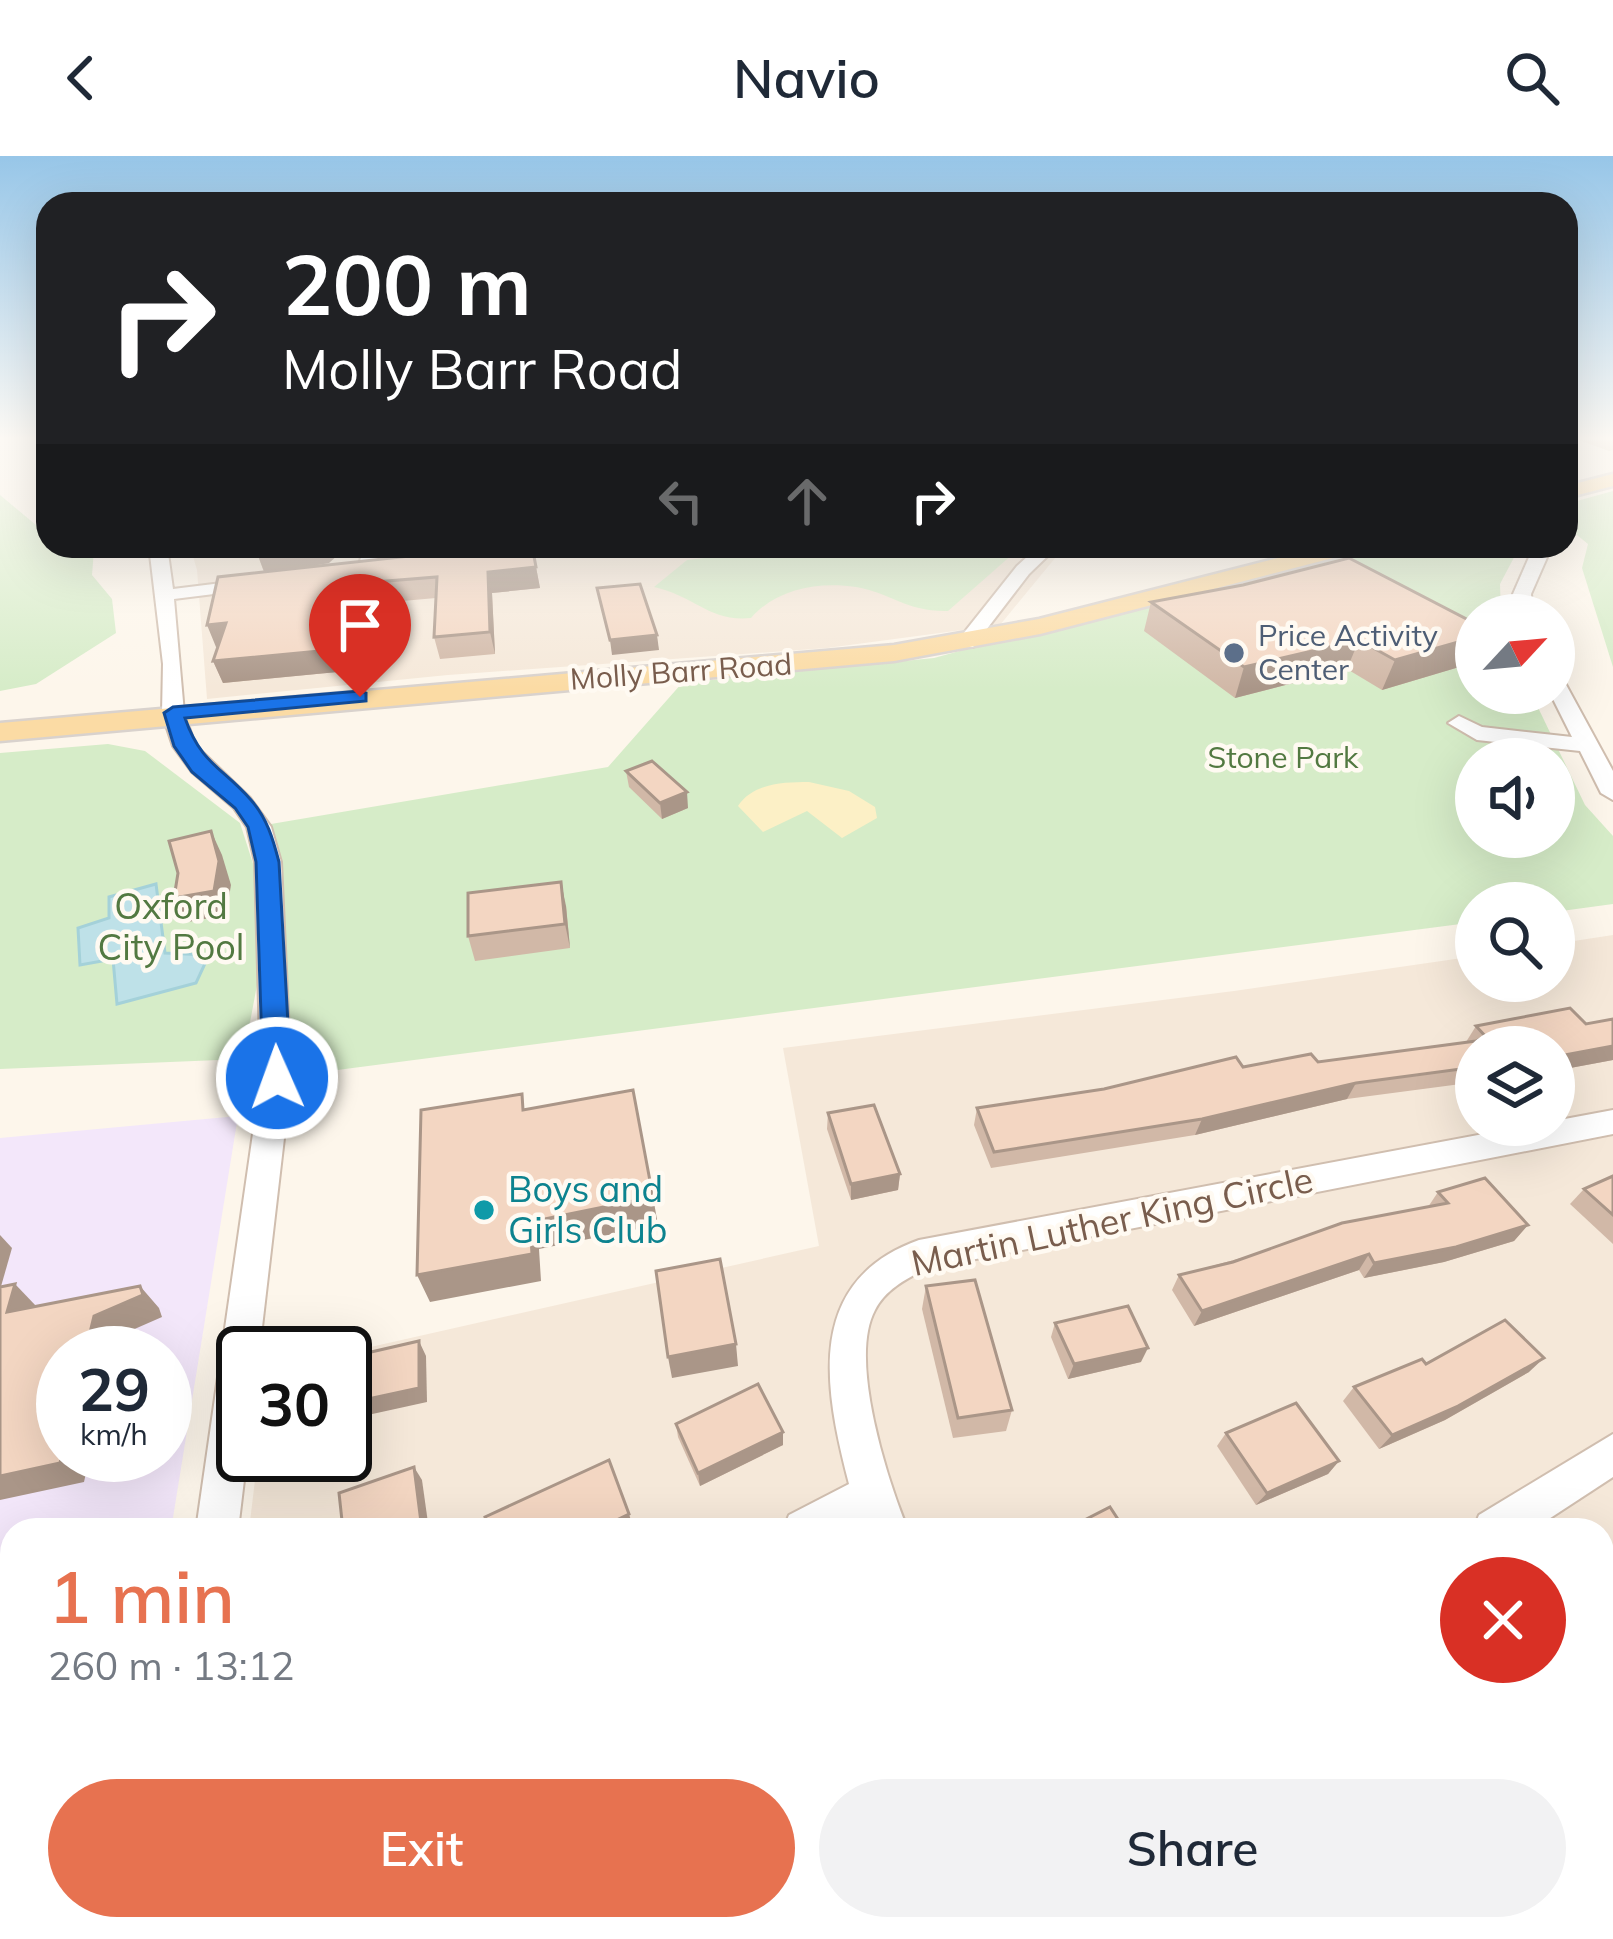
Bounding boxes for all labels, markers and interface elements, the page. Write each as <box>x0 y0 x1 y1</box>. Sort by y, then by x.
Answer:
text: Navio <box>733 44 880 112</box>
icon: back <box>48 45 114 111</box>
icon: search <box>1499 45 1565 111</box>
text: 200 m <box>282 231 532 336</box>
icon: right <box>84 240 240 396</box>
text: Molly Barr Road <box>282 335 682 403</box>
icon: left <box>648 468 714 534</box>
icon: ahead <box>774 468 840 534</box>
icon: right <box>900 468 966 534</box>
pin <box>309 574 411 697</box>
icon: arrive <box>327 592 393 658</box>
north arrow <box>1455 594 1575 714</box>
map controls <box>1455 594 1575 1146</box>
place label: Price Activity Center <box>1258 616 1438 688</box>
marker: Price Activity Center <box>1221 640 1247 666</box>
street label: Molly Barr Road <box>569 644 793 698</box>
park label: Stone Park <box>1208 738 1359 776</box>
button: sound <box>1455 738 1575 858</box>
button: search <box>1455 882 1575 1002</box>
park label: Oxford City Pool <box>98 883 244 969</box>
position arrow <box>214 1015 340 1141</box>
button: layers <box>1455 1026 1575 1146</box>
street label: Martin Luther King Circle <box>907 1156 1317 1285</box>
place label: Boys and Girls Club <box>508 1166 667 1252</box>
marker: Boys and Girls Club <box>471 1197 497 1223</box>
speed limit sign: 30 <box>216 1326 372 1482</box>
text: 29 <box>78 1351 150 1426</box>
text: km/h <box>80 1415 148 1453</box>
text: 1 min <box>48 1551 235 1641</box>
button: close <box>1440 1557 1566 1683</box>
text: 260 m · 13:12 <box>48 1641 294 1690</box>
button: Exit <box>48 1779 795 1917</box>
button: Share <box>819 1779 1566 1917</box>

